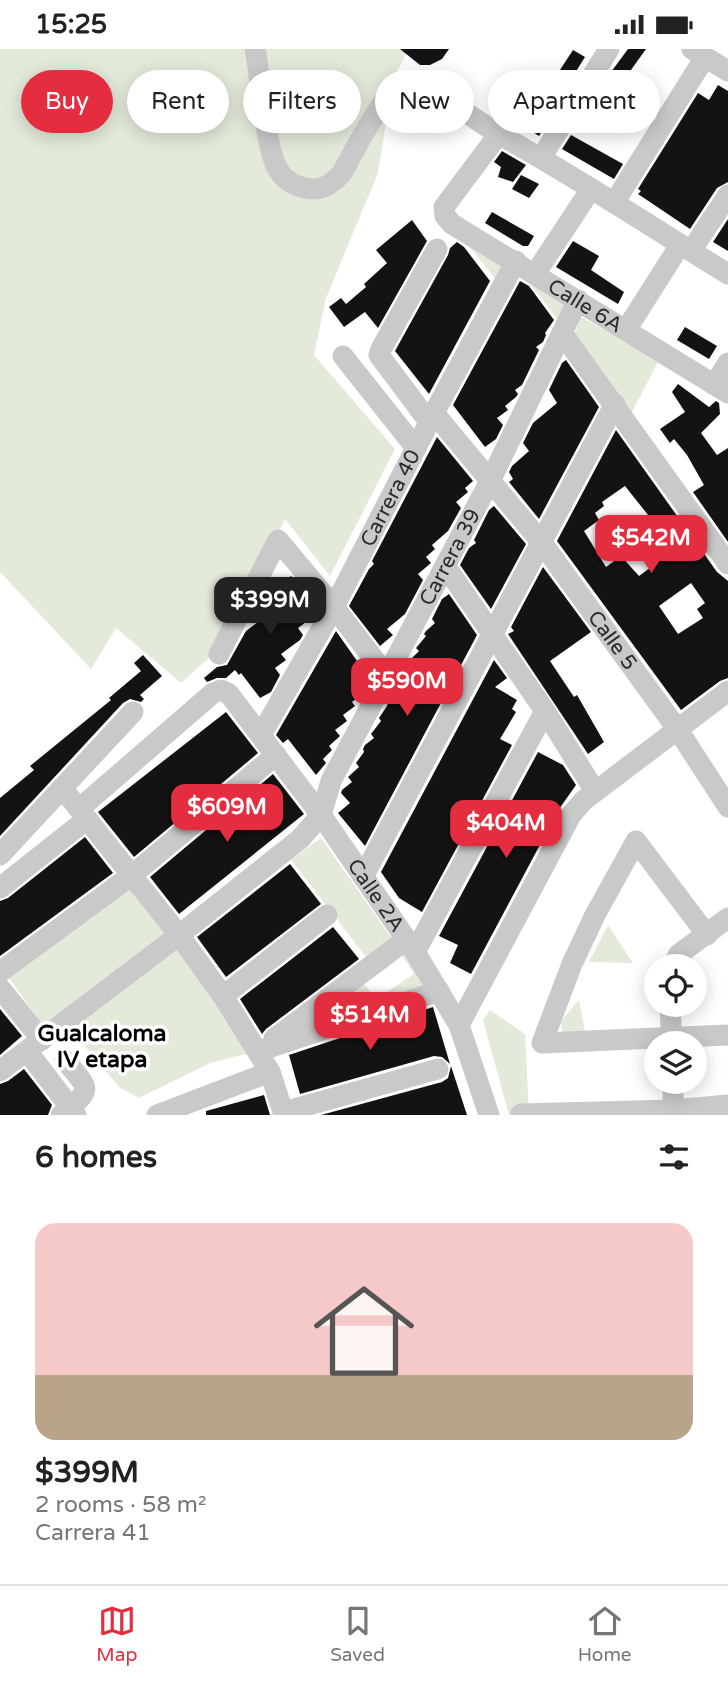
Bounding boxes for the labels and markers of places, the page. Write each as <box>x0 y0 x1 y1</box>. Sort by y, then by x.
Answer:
pin: $542M <box>602 515 700 575</box>
pin: $399M <box>221 577 319 637</box>
pin: $590M <box>358 659 456 718</box>
pin: $609M <box>178 785 276 844</box>
pin: $404M <box>457 801 555 860</box>
pin: $514M <box>321 993 419 1052</box>

